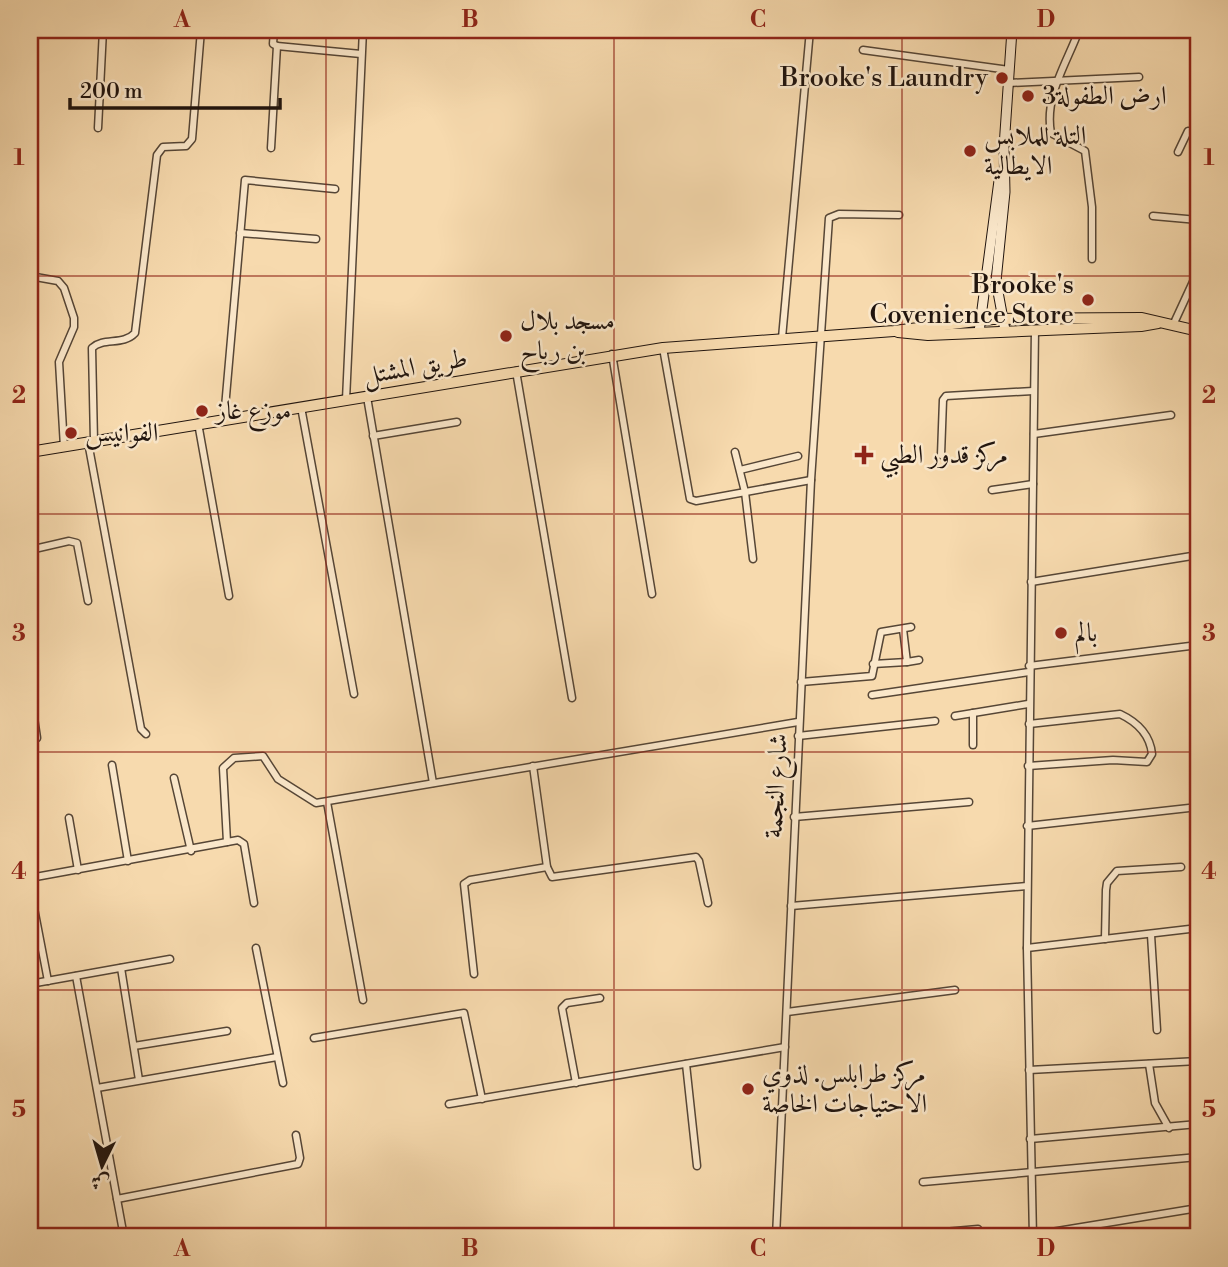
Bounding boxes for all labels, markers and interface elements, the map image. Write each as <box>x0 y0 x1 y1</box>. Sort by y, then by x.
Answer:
text: A <box>173 6 191 34</box>
text: B <box>461 6 479 34</box>
text: C <box>750 6 766 34</box>
text: D <box>1037 6 1055 34</box>
place label: Brooke's Laundry <box>779 62 988 94</box>
scale bar <box>70 66 280 110</box>
marker: Brooke's Laundry <box>994 70 1010 86</box>
text: 200 m <box>80 79 143 105</box>
place label: ارض الطفولة3 <box>1042 80 1167 112</box>
marker: ارض الطفولة3 <box>1020 88 1036 104</box>
place label: التلة للملابس الايطالية <box>984 120 1087 182</box>
marker: التلة للملابس الايطالية <box>962 143 978 159</box>
text: 1 <box>13 144 25 172</box>
text: 1 <box>1203 144 1215 172</box>
place label: Brooke's Covenience Store <box>869 269 1074 331</box>
marker: Brooke's Covenience Store <box>1080 292 1096 308</box>
place label: مسجد بلال بن رباح <box>520 305 615 374</box>
marker: مسجد بلال بن رباح <box>498 328 514 344</box>
street label: طريق المشتل <box>360 342 470 393</box>
text: 2 <box>12 382 26 410</box>
text: 2 <box>1202 382 1216 410</box>
place label: موزع غاز <box>213 395 291 432</box>
marker: موزع غاز <box>194 403 210 419</box>
place label: الفوانيس <box>85 417 159 450</box>
marker: الفوانيس <box>63 425 79 441</box>
place label: مركز قدور الطبي <box>880 439 1008 478</box>
marker: مركز قدور الطبي <box>854 445 874 465</box>
place label: بالم <box>1075 617 1097 655</box>
text: 3 <box>12 620 26 648</box>
text: 3 <box>1202 620 1216 648</box>
marker: بالم <box>1053 625 1069 641</box>
street label: شارع النجمة <box>757 733 800 839</box>
text: 4 <box>11 858 27 886</box>
text: 4 <box>1201 858 1217 886</box>
place label: مركز طرابلس. لذوي الاحتياجات الخاصة <box>762 1058 927 1120</box>
marker: مركز طرابلس. لذوي الاحتياجات الخاصة <box>740 1081 756 1097</box>
text: 5 <box>12 1096 26 1124</box>
text: 5 <box>1202 1096 1216 1124</box>
north arrow <box>66 1130 136 1200</box>
text: ش <box>90 1169 111 1195</box>
text: A <box>173 1235 191 1263</box>
text: B <box>461 1235 479 1263</box>
text: C <box>750 1235 766 1263</box>
text: D <box>1037 1235 1055 1263</box>

